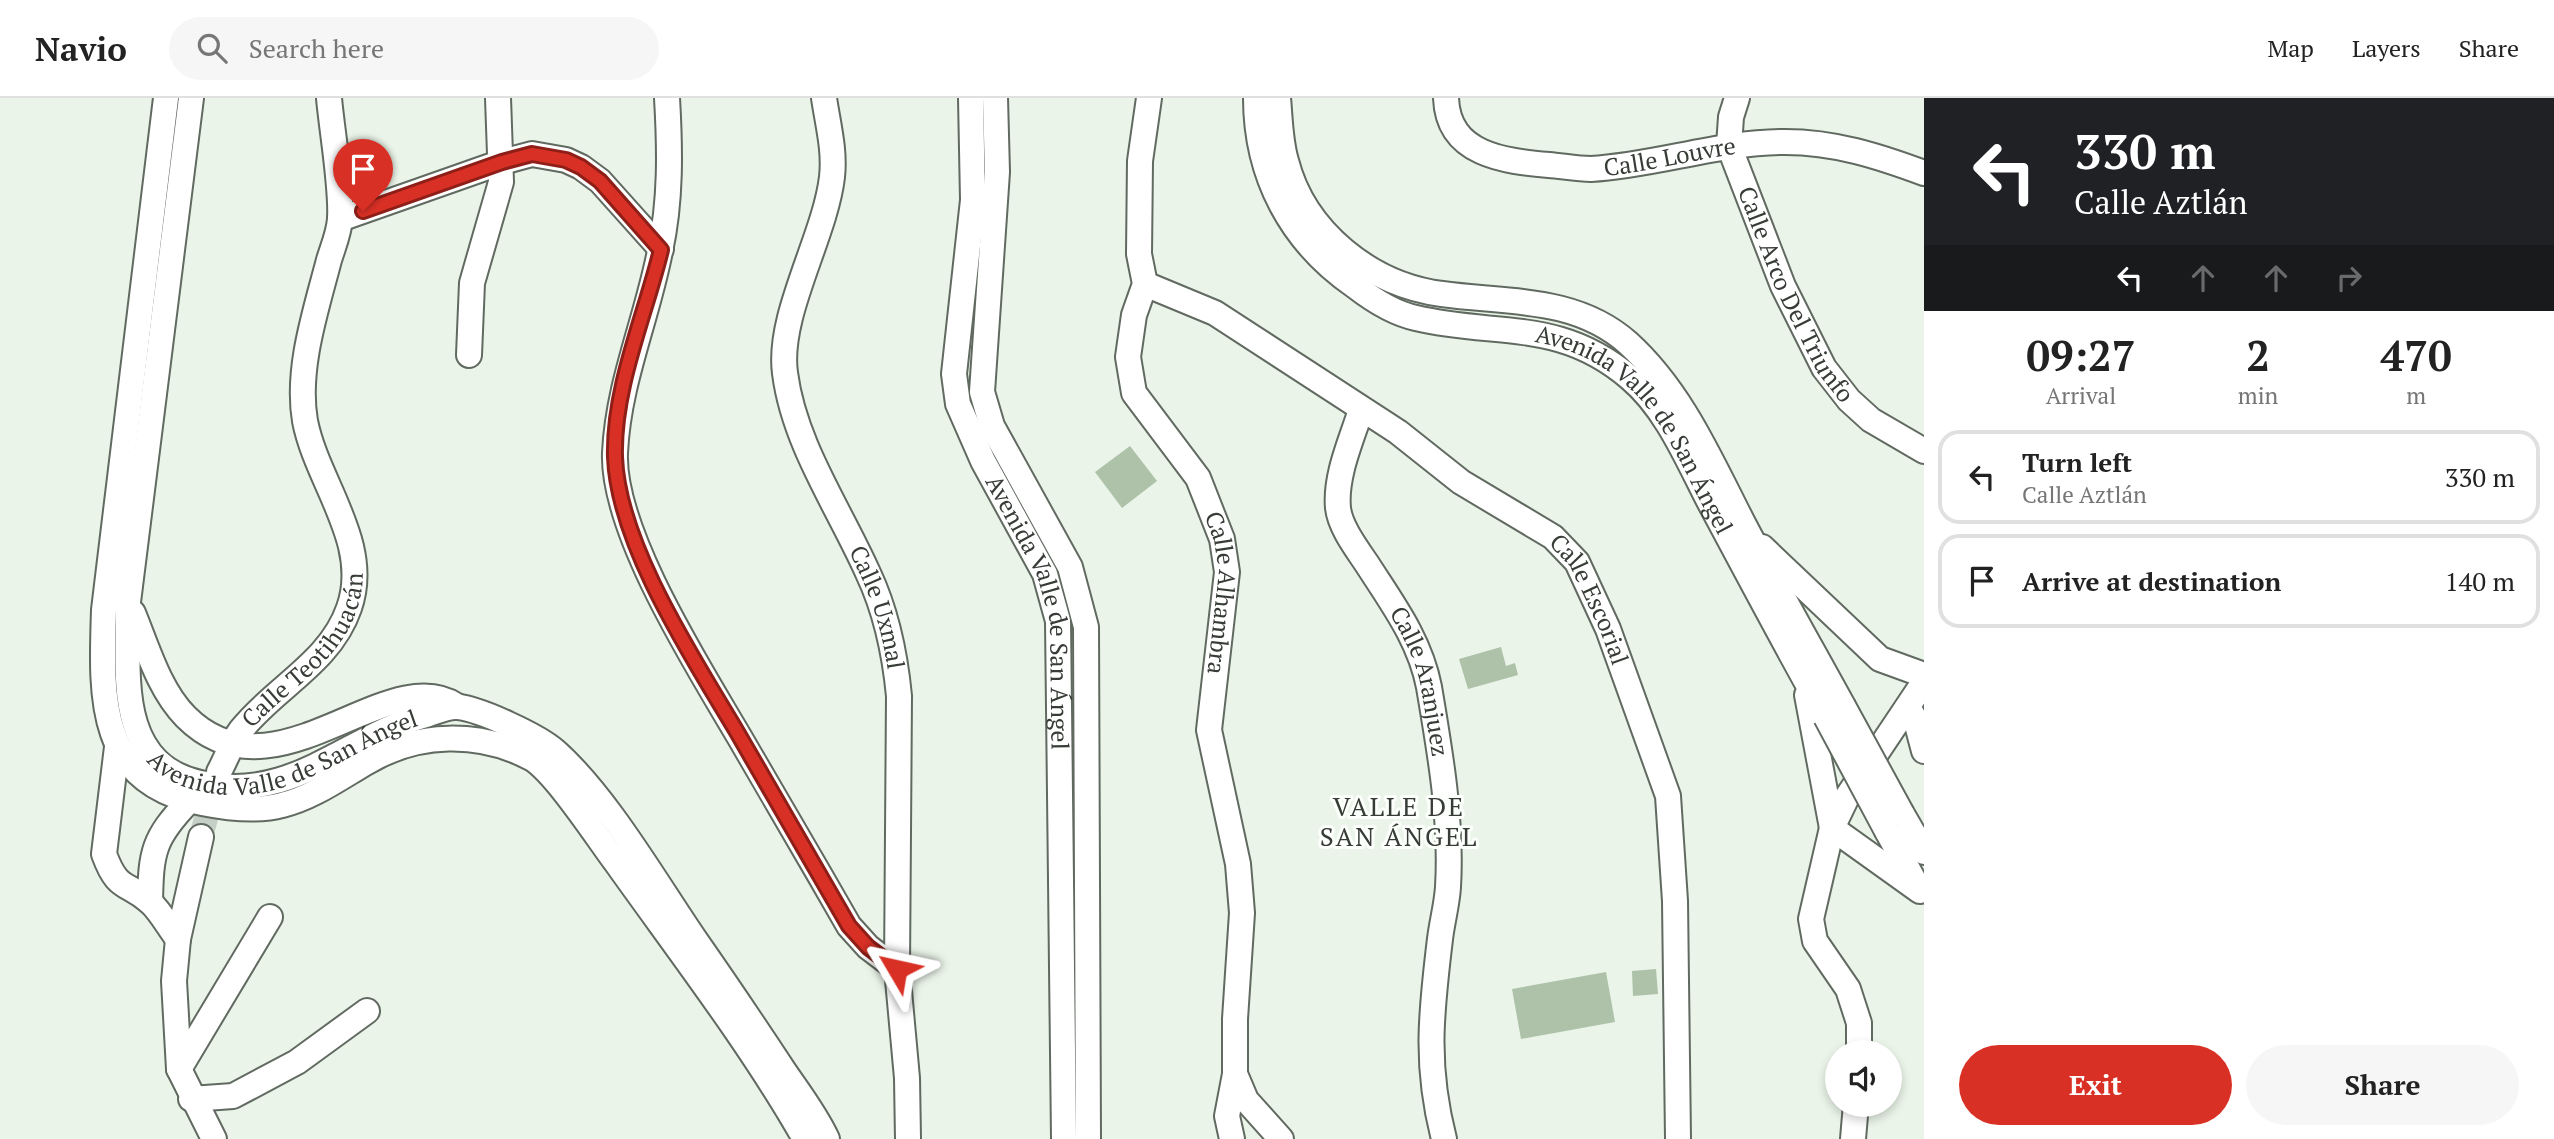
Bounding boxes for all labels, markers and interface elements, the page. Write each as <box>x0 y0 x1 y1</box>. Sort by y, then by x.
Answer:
search box <box>169 17 659 80</box>
text: Navio <box>35 27 127 70</box>
icon: search <box>193 29 231 67</box>
text: Search here <box>249 31 384 65</box>
text: Map <box>2267 32 2314 64</box>
text: Layers <box>2352 32 2421 64</box>
text: Share <box>2459 32 2519 64</box>
text: 330 m <box>2074 118 2216 183</box>
icon: left <box>1959 126 2050 217</box>
street label: Calle Louvre <box>1602 129 1738 183</box>
pin <box>333 139 393 211</box>
icon: arrive <box>344 150 382 188</box>
street label: Calle Arco Del Triunfo <box>1731 181 1862 409</box>
text: Calle Aztlán <box>2074 181 2247 223</box>
icon: left <box>2111 259 2149 297</box>
icon: ahead <box>2184 259 2222 297</box>
icon: ahead <box>2257 259 2295 297</box>
icon: right <box>2330 259 2368 297</box>
street label: Avenida Valle de San Ángel <box>1533 317 1741 540</box>
text: 09:27 <box>2026 327 2136 383</box>
text: 2 <box>2246 327 2270 383</box>
text: 470 <box>2381 327 2452 383</box>
text: Arrival <box>2046 380 2116 411</box>
text: min <box>2238 380 2278 411</box>
text: m <box>2406 380 2426 411</box>
text: Turn left <box>2022 445 2132 479</box>
icon: left <box>1963 458 2001 496</box>
text: 330 m <box>2445 460 2515 494</box>
street label: Avenida Valle de San Ángel <box>979 469 1076 750</box>
text: Calle Aztlán <box>2022 479 2147 510</box>
street label: Calle Alhambra <box>1198 506 1244 676</box>
street label: Calle Escorial <box>1543 526 1636 669</box>
street label: Calle Uxmal <box>842 540 913 671</box>
icon: arrive <box>1963 562 2001 600</box>
text: Arrive at destination <box>2022 564 2281 598</box>
text: 140 m <box>2445 564 2515 598</box>
street label: Calle Teotihuacán <box>234 572 370 734</box>
street label: Calle Aranjuez <box>1383 600 1457 758</box>
street label: Avenida Valle de San Ángel <box>141 702 421 802</box>
district label: VALLE DE SAN ÁNGEL <box>1320 789 1478 853</box>
position arrow <box>860 932 934 1006</box>
map controls <box>1825 1040 1902 1117</box>
button: sound <box>1825 1040 1902 1117</box>
button: Exit <box>1959 1045 2232 1125</box>
button: Share <box>2246 1045 2519 1125</box>

